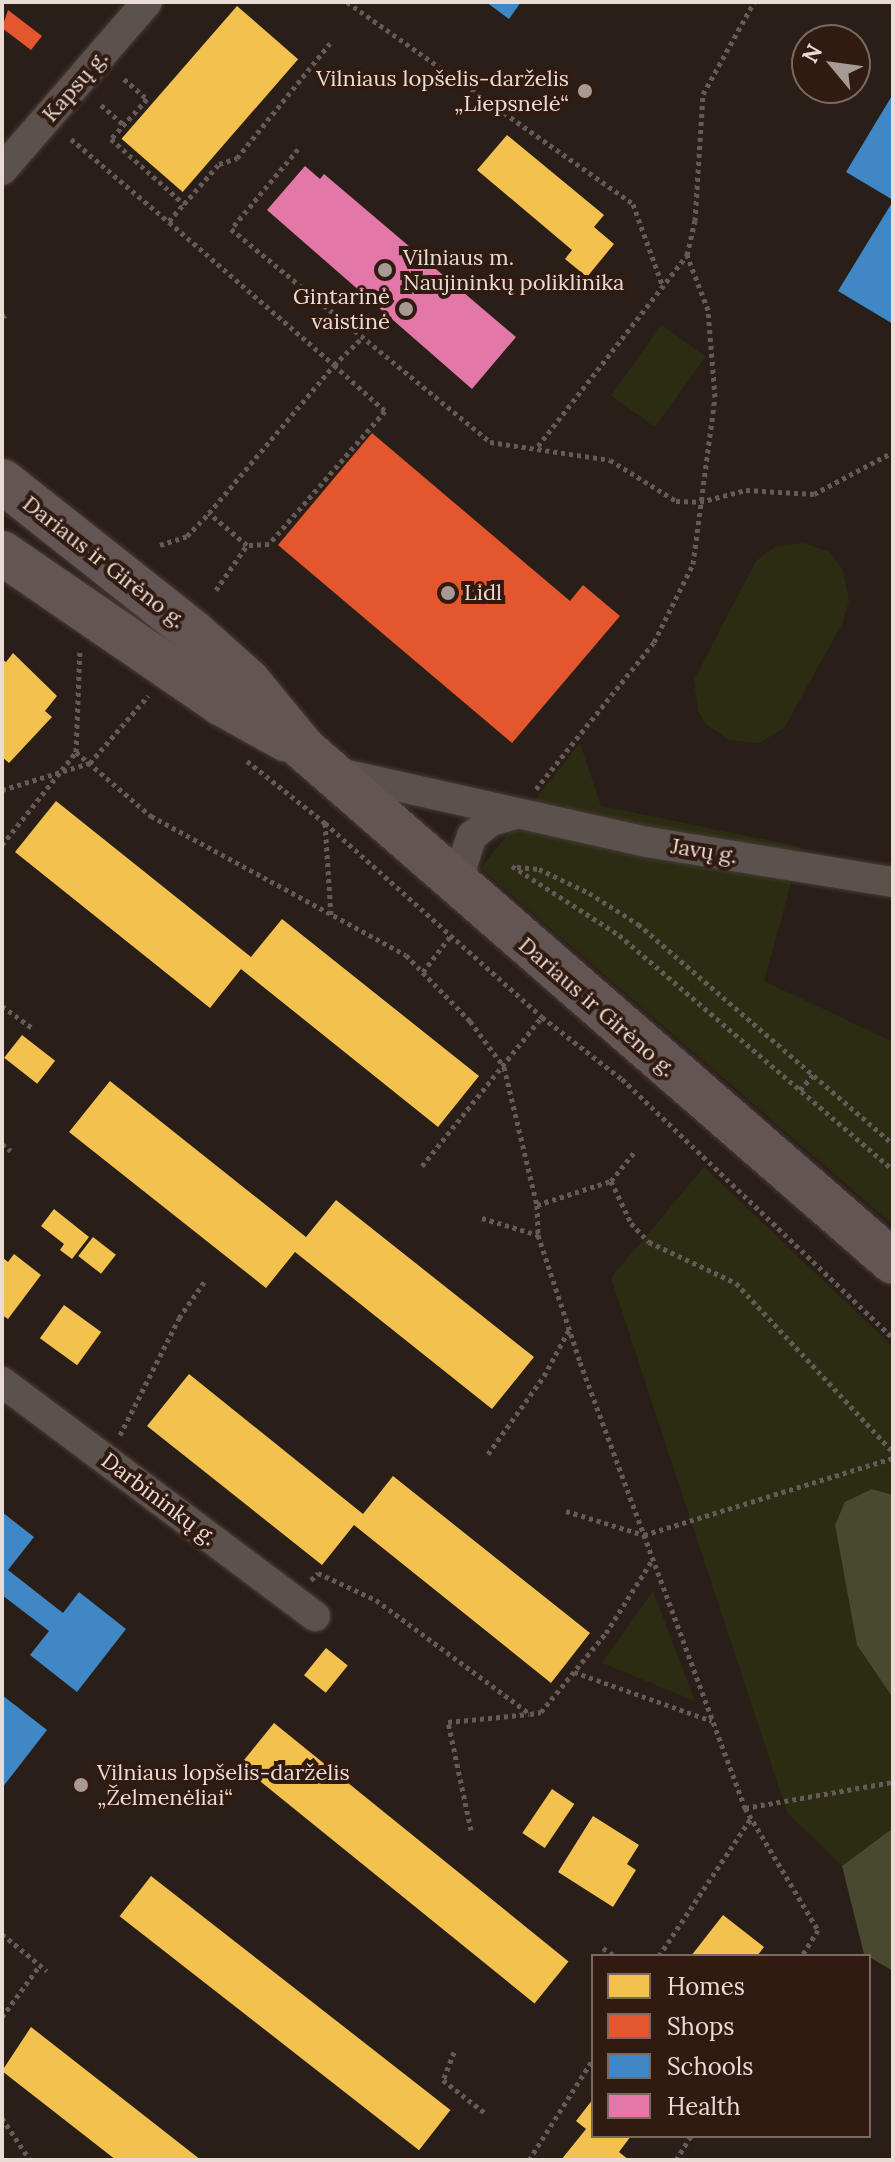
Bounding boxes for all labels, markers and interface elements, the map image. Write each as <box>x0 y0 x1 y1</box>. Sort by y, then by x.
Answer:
north arrow <box>791 24 871 104</box>
text: N <box>795 39 828 68</box>
street label: Kapsų g. <box>37 45 113 127</box>
place label: Vilniaus lopšelis-darželis „Liepsnelė“ <box>316 65 569 116</box>
marker: Vilniaus lopšelis-darželis „Liepsnelė“ <box>576 82 594 100</box>
place label: Vilniaus m. Naujininkų poliklinika <box>403 244 624 296</box>
marker: Vilniaus m. Naujininkų poliklinika <box>374 259 396 281</box>
place label: Gintarinė vaistinė <box>293 283 390 334</box>
marker: Gintarinė vaistinė <box>397 300 415 318</box>
street label: Dariaus ir Girėno g. <box>17 490 191 634</box>
place label: Lidl <box>464 580 502 606</box>
marker: Lidl <box>439 584 457 602</box>
street label: Javų g. <box>669 833 739 869</box>
street label: Dariaus ir Girėno g. <box>513 932 681 1082</box>
street label: Darbininkų g. <box>96 1447 222 1551</box>
place label: Vilniaus lopšelis-darželis „Želmenėliai“ <box>97 1759 350 1810</box>
marker: Vilniaus lopšelis-darželis „Želmenėliai“ <box>72 1776 90 1794</box>
legend <box>591 1954 871 2138</box>
text: Homes <box>667 1971 745 2002</box>
text: Shops <box>667 2011 734 2042</box>
text: Schools <box>667 2051 753 2082</box>
text: Health <box>667 2091 741 2122</box>

